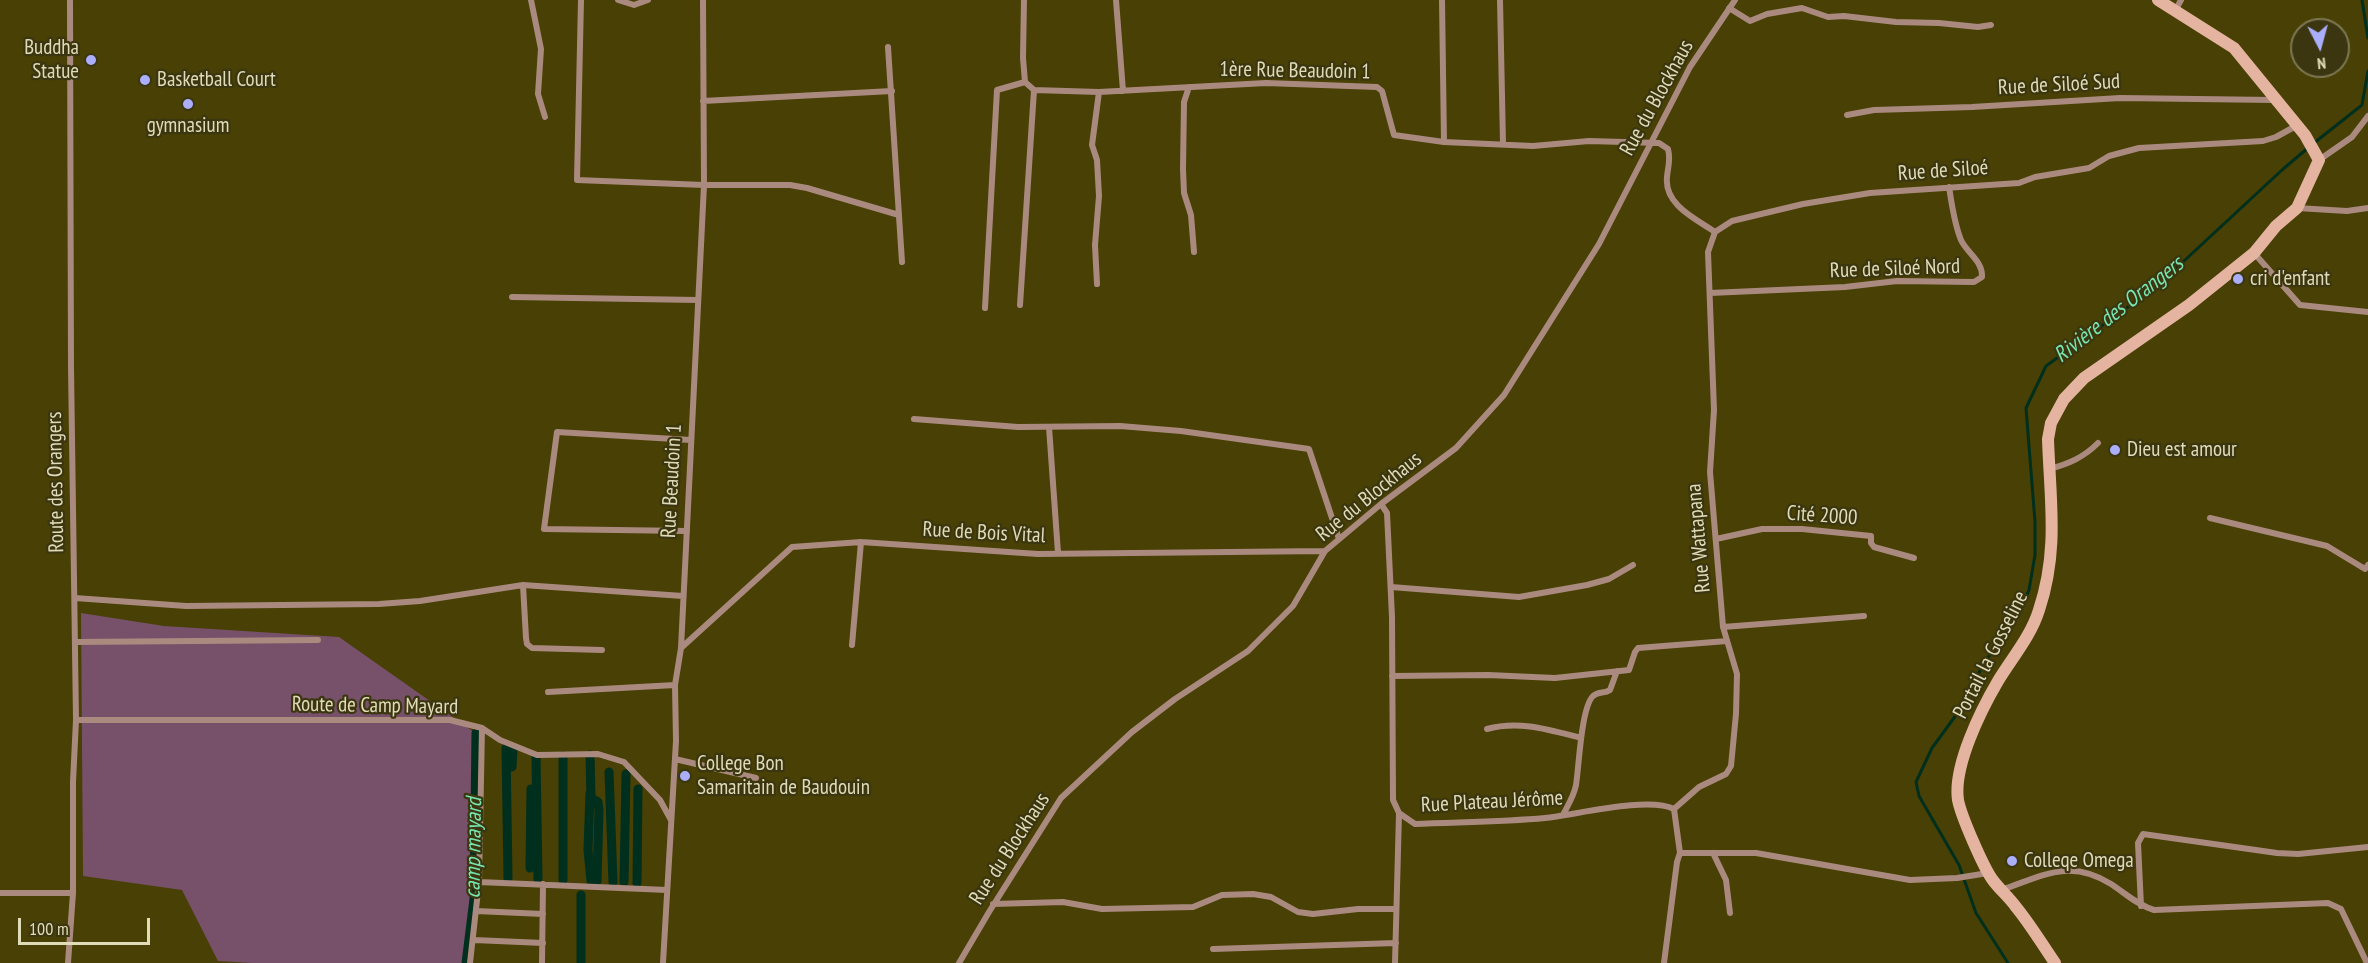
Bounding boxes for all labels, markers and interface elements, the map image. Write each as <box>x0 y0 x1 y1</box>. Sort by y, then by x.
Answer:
north arrow <box>2290 18 2350 78</box>
place label: Buddha Statue <box>24 35 79 85</box>
street label: Rue du Blockhaus <box>1615 36 1699 160</box>
marker: Buddha Statue <box>84 53 98 67</box>
text: N <box>2316 54 2327 74</box>
street label: 1ère Rue Beaudoin 1 <box>1219 57 1371 85</box>
place label: Basketball Court <box>157 67 276 93</box>
street label: Rue de Siloé Sud <box>1997 69 2121 101</box>
marker: Basketball Court <box>138 73 152 87</box>
marker: gymnasium <box>181 97 195 111</box>
place label: gymnasium <box>147 113 229 139</box>
street label: Rue de Siloé <box>1897 155 1989 187</box>
water label: Rivière des Orangers <box>2049 251 2189 369</box>
street label: Rue de Siloé Nord <box>1829 254 1961 284</box>
place label: cri d'enfant <box>2250 266 2330 292</box>
marker: cri d'enfant <box>2231 272 2245 286</box>
street label: Route des Orangers <box>42 411 70 553</box>
street label: Rue Beaudoin 1 <box>656 423 688 539</box>
place label: Dieu est amour <box>2127 437 2237 463</box>
marker: Dieu est amour <box>2108 443 2122 457</box>
street label: Rue du Blockhaus <box>1311 447 1427 547</box>
street label: Rue Wattapana <box>1682 482 1716 594</box>
street label: Cité 2000 <box>1786 501 1858 531</box>
street label: Rue de Bois Vital <box>922 517 1046 549</box>
street label: Portail la Gosseline <box>1948 587 2034 723</box>
street label: Route de Camp Mayard <box>292 692 458 720</box>
place label: College Bon Samaritain de Baudouin <box>697 751 870 801</box>
marker: College Bon Samaritain de Baudouin <box>678 769 692 783</box>
street label: Rue Plateau Jérôme <box>1420 786 1564 818</box>
street label: Rue du Blockhaus <box>964 788 1056 910</box>
water label: camp mayard <box>460 797 488 899</box>
place label: Colleqe Omega <box>2024 848 2134 874</box>
marker: Colleqe Omega <box>2005 854 2019 868</box>
scale bar <box>21 906 153 944</box>
text: 100 m <box>29 917 69 940</box>

